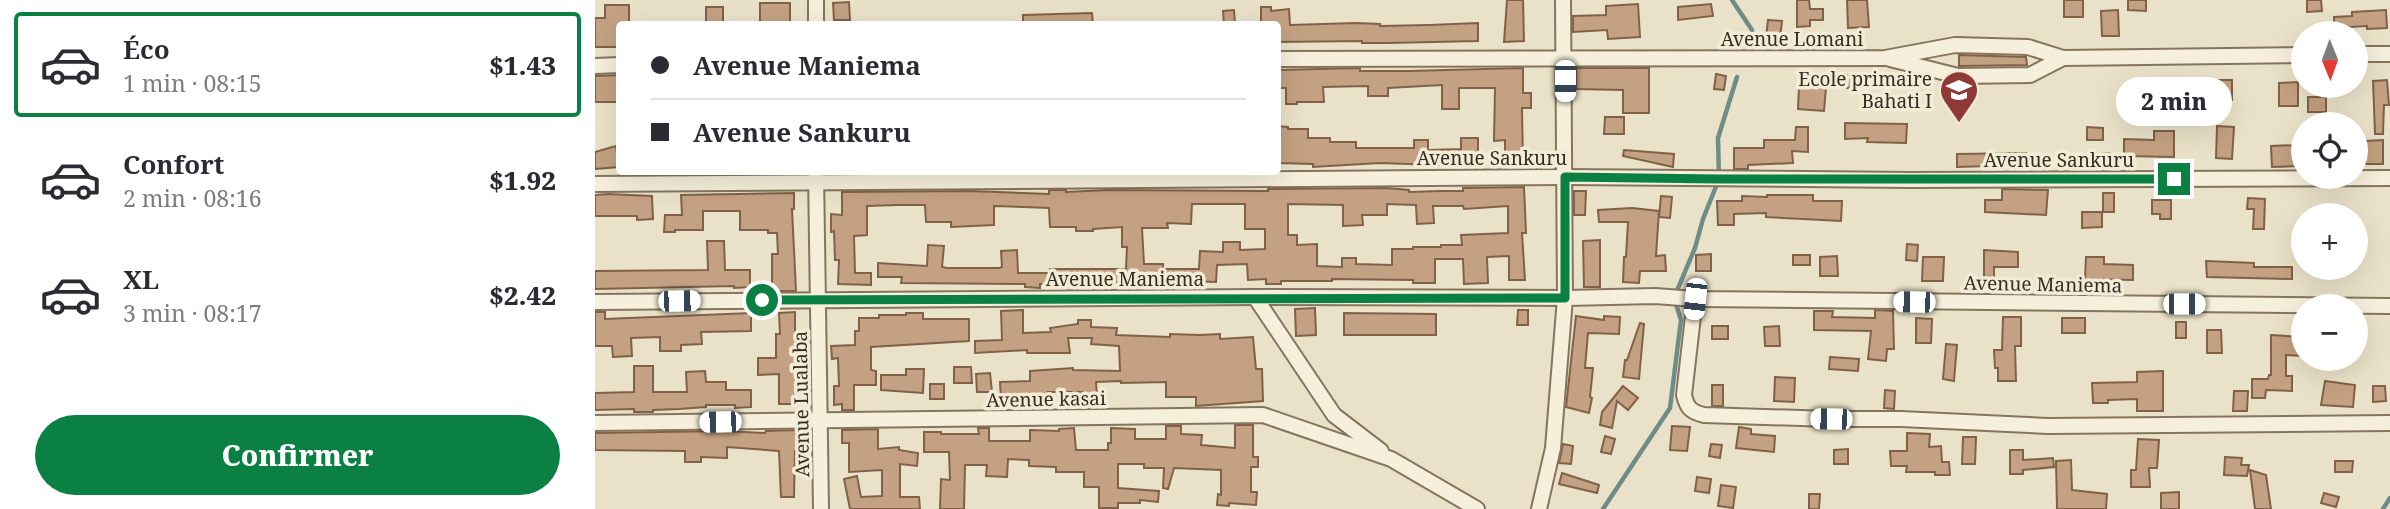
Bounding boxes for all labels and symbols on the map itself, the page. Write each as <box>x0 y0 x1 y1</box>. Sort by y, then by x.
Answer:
north arrow <box>2291 21 2368 98</box>
street label: Avenue Lomani <box>1721 26 1863 52</box>
car <box>1555 60 1576 102</box>
place label: Ecole primaire Bahati I <box>1798 66 1932 114</box>
school or university icon: Ecole primaire Bahati I <box>1938 69 1980 124</box>
callout: 2 min <box>2116 78 2232 127</box>
street label: Avenue Sankuru <box>1417 145 1567 171</box>
street label: Avenue Sankuru <box>1984 147 2134 173</box>
route end <box>2158 163 2190 195</box>
street label: Avenue Maniema <box>1046 266 1204 292</box>
street label: Avenue Maniema <box>1964 270 2122 298</box>
car <box>1683 277 1708 321</box>
route start <box>746 284 778 316</box>
car <box>658 290 701 312</box>
car <box>1893 291 1936 313</box>
car <box>2164 294 2206 315</box>
street label: Avenue Lualaba <box>787 331 815 477</box>
street label: Avenue kasai <box>986 385 1106 413</box>
car <box>1810 408 1853 430</box>
car <box>699 411 742 433</box>

